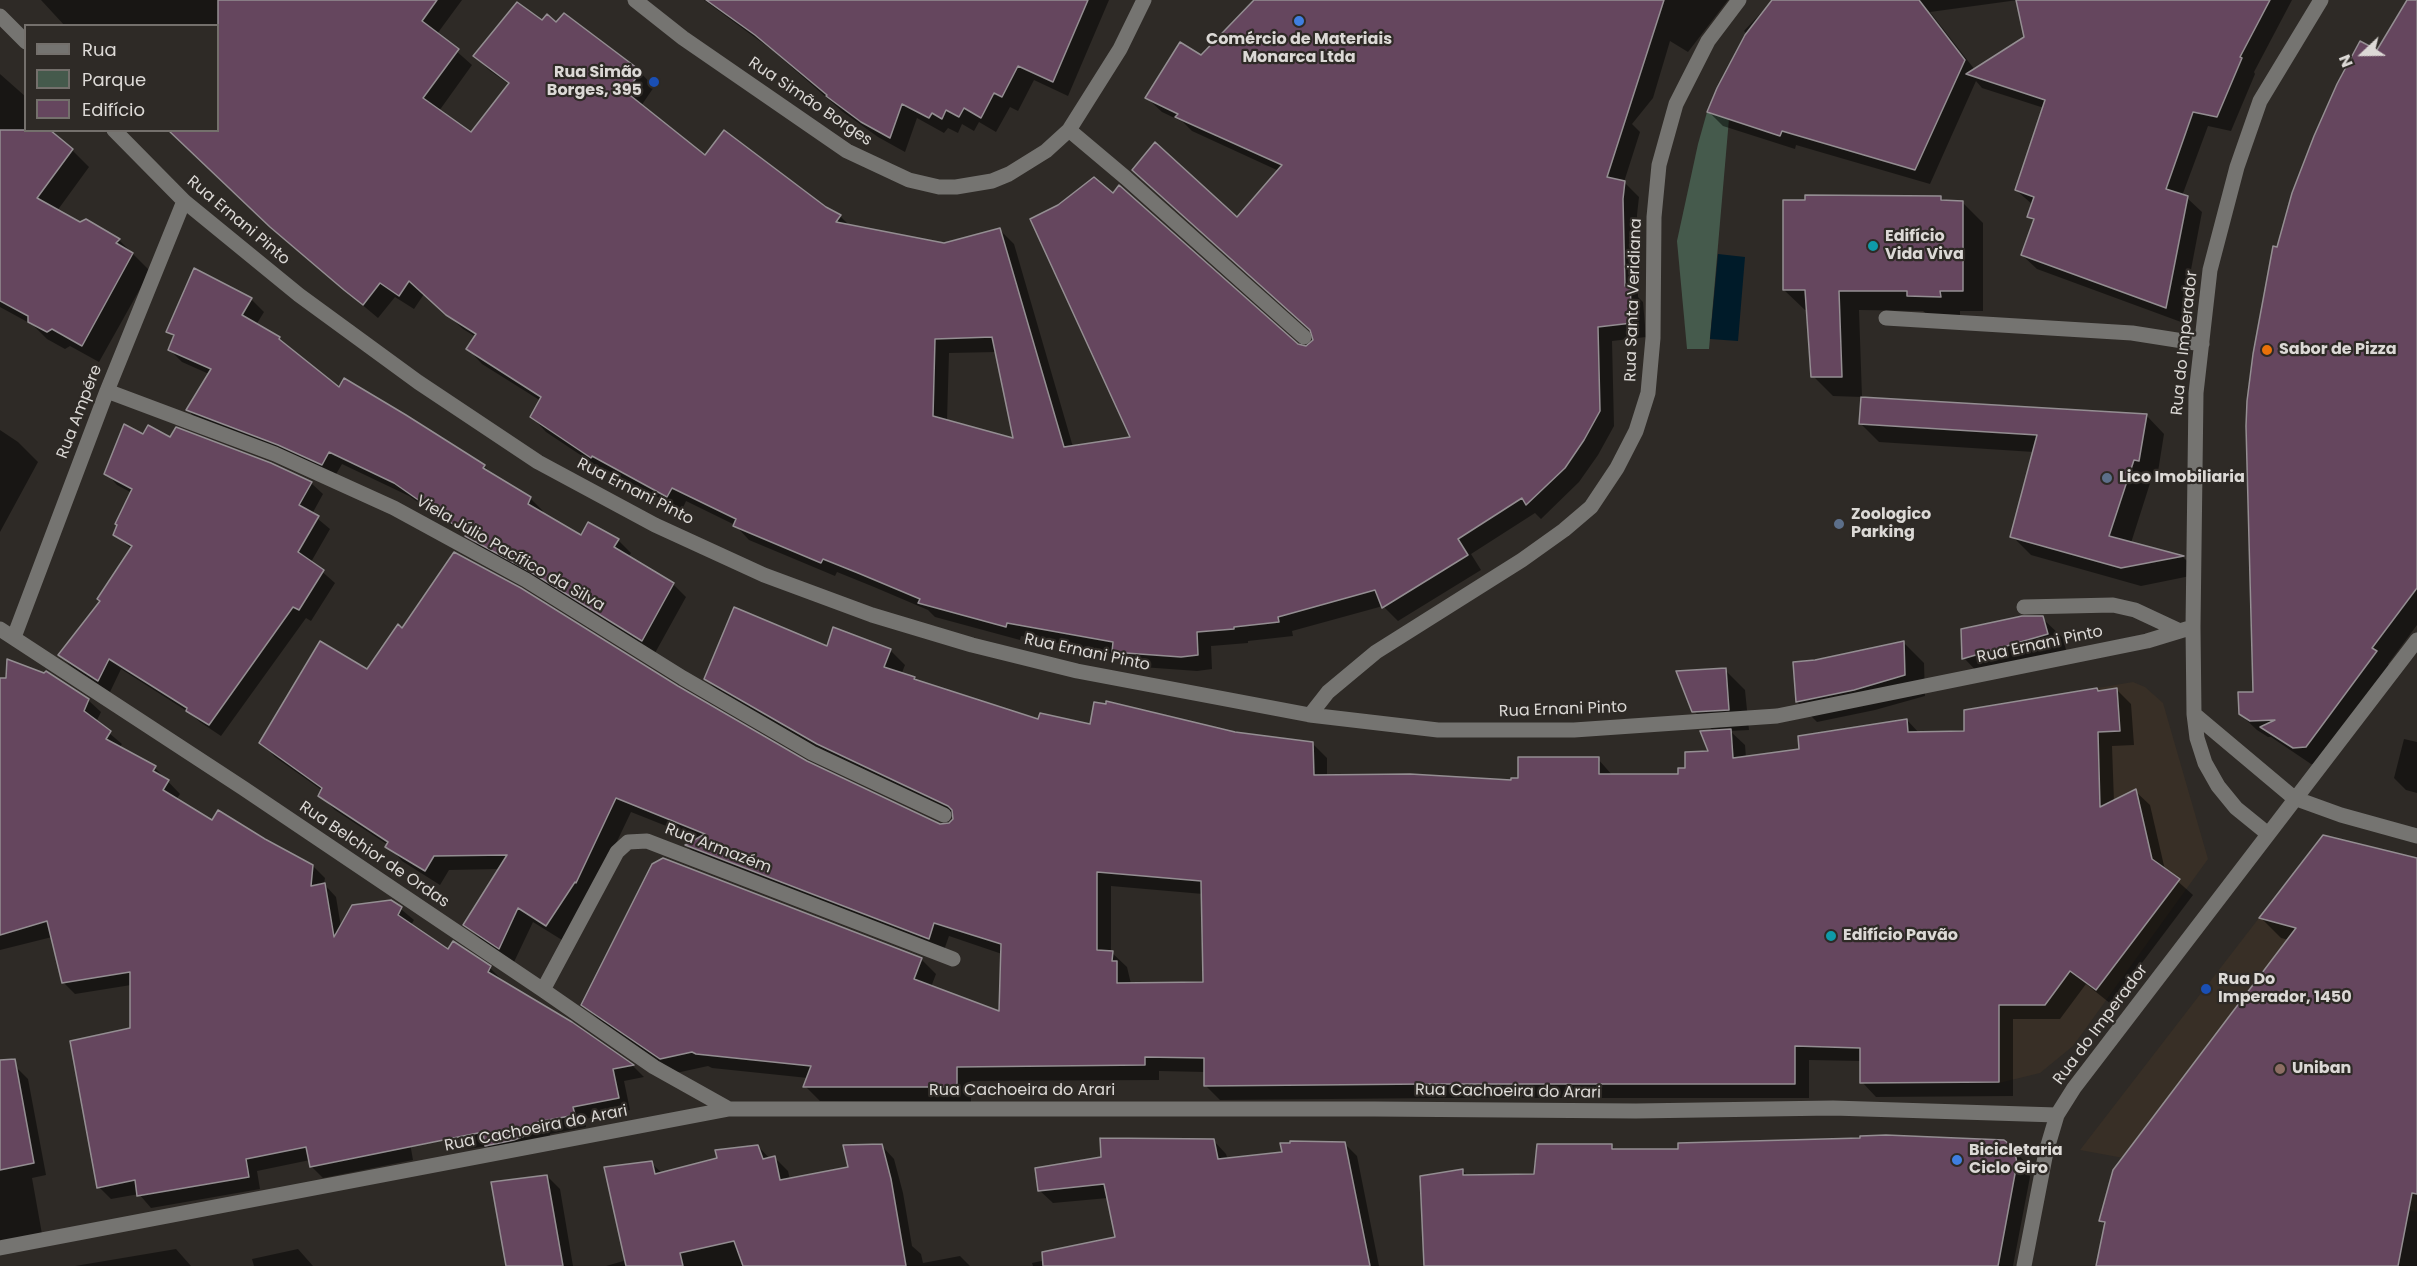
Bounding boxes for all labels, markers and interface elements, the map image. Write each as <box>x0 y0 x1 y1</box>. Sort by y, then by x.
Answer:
marker: Comércio de Materiais Monarca Ltda <box>1292 14 1306 28</box>
legend <box>24 24 219 132</box>
north arrow <box>2333 24 2393 84</box>
place label: Comércio de Materiais Monarca Ltda <box>1206 30 1392 68</box>
text: Rua <box>82 37 117 62</box>
text: N <box>2333 51 2359 71</box>
street label: Rua Simão Borges <box>744 53 876 151</box>
place label: Rua Simão Borges, 395 <box>547 63 642 101</box>
text: Parque <box>82 67 146 92</box>
marker: Rua Simão Borges, 395 <box>647 75 661 89</box>
text: Edifício <box>82 97 145 122</box>
street label: Rua Ernani Pinto <box>183 172 293 270</box>
street label: Rua Santa Veridiana <box>1622 218 1646 382</box>
place label: Edifício Vida Viva <box>1885 227 1964 265</box>
marker: Edifício Vida Viva <box>1866 239 1880 253</box>
street label: Rua do Imperador <box>2168 270 2202 416</box>
place label: Sabor de Pizza <box>2279 340 2397 360</box>
marker: Sabor de Pizza <box>2260 343 2274 357</box>
street label: Rua Ampére <box>53 362 107 462</box>
street label: Rua Ernani Pinto <box>574 454 696 530</box>
place label: Lico Imobiliaria <box>2119 468 2245 488</box>
marker: Lico Imobiliaria <box>2100 471 2114 485</box>
street label: Viela Júlio Pacífico da Silva <box>412 492 608 616</box>
place label: Zoologico Parking <box>1851 505 1931 543</box>
marker: Zoologico Parking <box>1832 517 1846 531</box>
street label: Rua Ernani Pinto <box>1975 622 2105 668</box>
street label: Rua Ernani Pinto <box>1022 630 1152 676</box>
street label: Rua Ernani Pinto <box>1499 698 1627 722</box>
street label: Rua Belchior de Ordas <box>295 798 453 912</box>
street label: Rua Armazém <box>662 820 774 878</box>
place label: Edifício Pavão <box>1843 926 1958 946</box>
marker: Edifício Pavão <box>1824 929 1838 943</box>
street label: Rua do Imperador <box>2050 961 2152 1089</box>
place label: Rua Do Imperador, 1450 <box>2218 970 2352 1008</box>
marker: Rua Do Imperador, 1450 <box>2199 982 2213 996</box>
place label: Uniban <box>2292 1059 2351 1079</box>
marker: Uniban <box>2273 1062 2287 1076</box>
street label: Rua Cachoeira do Arari <box>929 1081 1115 1101</box>
street label: Rua Cachoeira do Arari <box>1415 1081 1601 1103</box>
street label: Rua Cachoeira do Arari <box>443 1102 629 1156</box>
place label: Bicicletaria Ciclo Giro <box>1969 1141 2063 1179</box>
marker: Bicicletaria Ciclo Giro <box>1950 1153 1964 1167</box>

